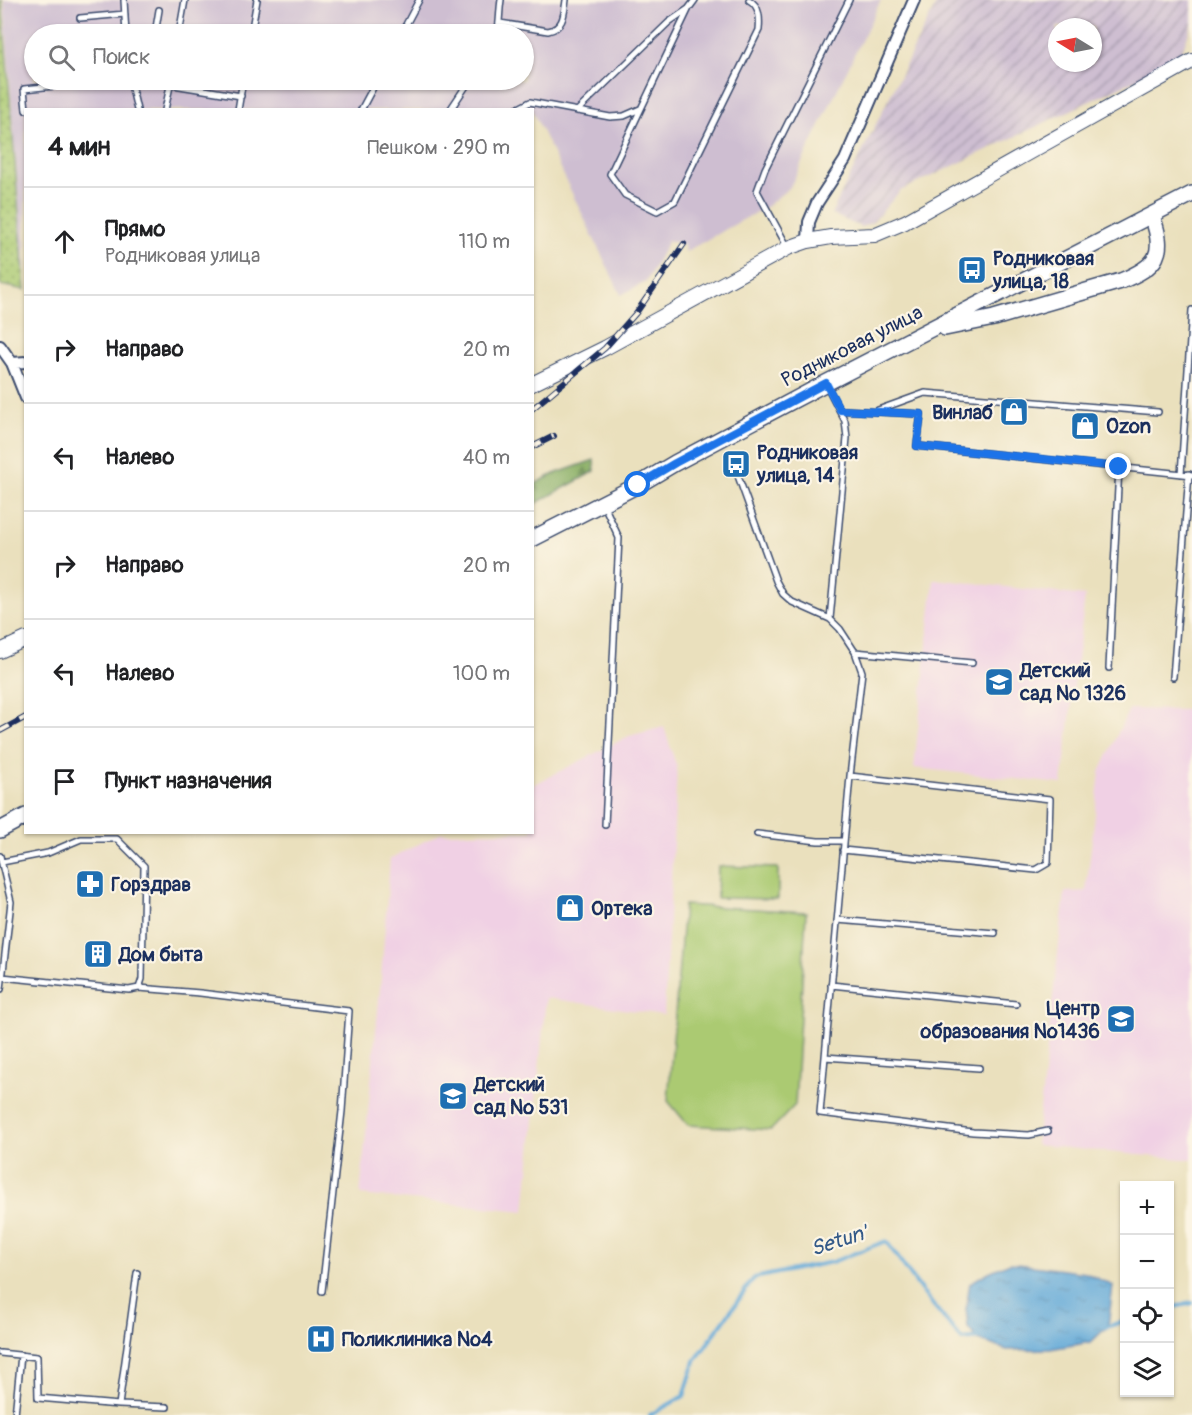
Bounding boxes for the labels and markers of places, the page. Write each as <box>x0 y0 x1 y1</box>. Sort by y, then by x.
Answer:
place label: Родниковая улица, 18 <box>992 246 1094 294</box>
bus stop icon: Родниковая улица, 18 <box>956 254 988 286</box>
shop icon: Винлаб <box>998 396 1030 428</box>
place label: Винлаб <box>932 400 994 425</box>
shop icon: Ozon <box>1069 410 1101 442</box>
place label: Ozon <box>1106 414 1151 439</box>
place label: Родниковая улица, 14 <box>756 440 858 488</box>
bus stop icon: Родниковая улица, 14 <box>720 448 752 480</box>
place label: Детский сад № 1326 <box>1019 658 1127 706</box>
school or university icon: Детский сад № 1326 <box>983 666 1015 698</box>
pharmacy icon: Горздрав <box>74 868 106 900</box>
place label: Горздрав <box>111 872 191 897</box>
shop icon: Ортека <box>554 892 586 924</box>
place label: Ортека <box>591 896 653 921</box>
building icon: Дом быта <box>82 938 114 970</box>
place label: Дом быта <box>118 942 203 967</box>
place label: Центр образования №1436 <box>919 996 1101 1044</box>
school or university icon: Центр образования №1436 <box>1105 1003 1137 1035</box>
place label: Детский сад № 531 <box>473 1072 568 1120</box>
school or university icon: Детский сад № 531 <box>437 1080 469 1112</box>
hospital icon: Поликлиника №4 <box>305 1323 337 1355</box>
place label: Поликлиника №4 <box>342 1327 493 1352</box>

